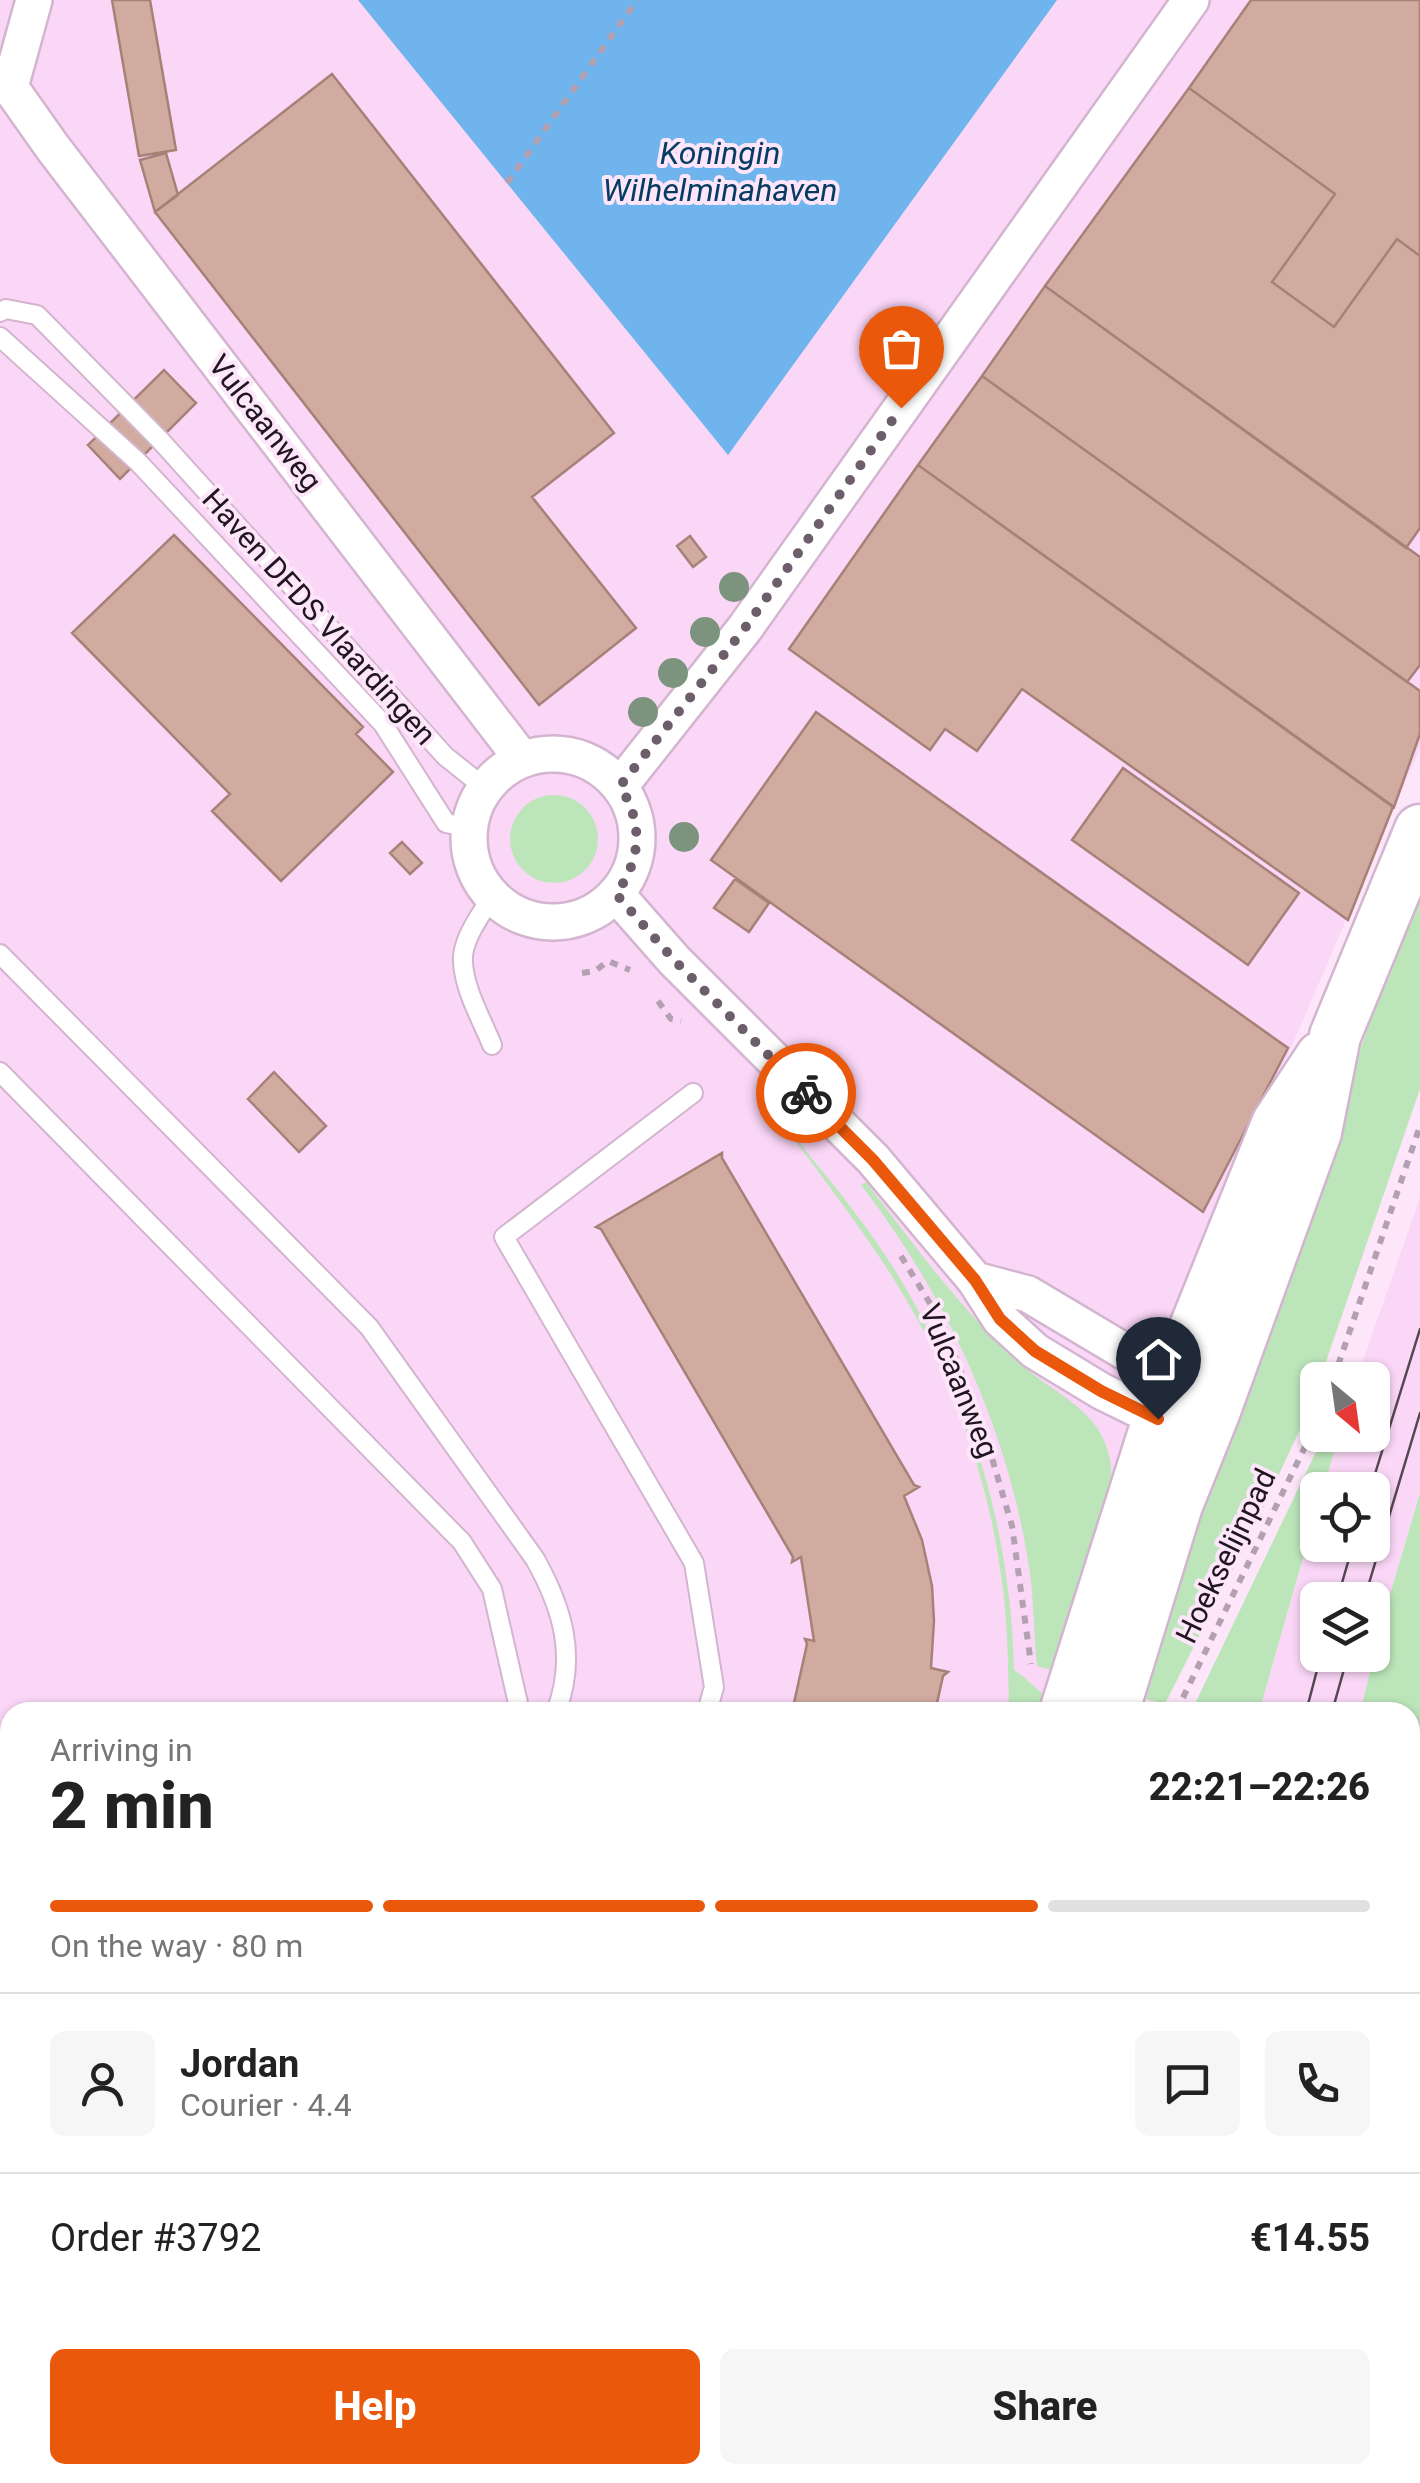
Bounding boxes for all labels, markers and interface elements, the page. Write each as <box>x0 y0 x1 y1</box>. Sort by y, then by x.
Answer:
water label: Koningin Wilhelminahaven <box>603 134 837 209</box>
pin <box>859 306 944 409</box>
icon: bag <box>874 321 929 376</box>
street label: Vulcaanweg <box>202 348 329 498</box>
street label: Haven DFDS Vlaardingen <box>195 482 443 752</box>
courier <box>756 1043 856 1143</box>
icon: bike <box>779 1066 834 1121</box>
street label: Vulcaanweg <box>913 1299 1006 1463</box>
pin <box>1116 1317 1201 1420</box>
icon: home <box>1131 1332 1186 1387</box>
north arrow <box>1300 1362 1390 1452</box>
map controls <box>1300 1362 1390 1672</box>
street label: Hoekselijnpad <box>1168 1463 1283 1649</box>
button: locate <box>1300 1472 1390 1562</box>
button: layers <box>1300 1582 1390 1672</box>
text: Arriving in <box>50 1731 193 1769</box>
text: 22:21–22:26 <box>1149 1765 1370 1809</box>
text: 2 min <box>50 1768 214 1844</box>
text: On the way · 80 m <box>50 1927 303 1965</box>
button: person <box>50 2031 155 2136</box>
button: chat <box>1135 2031 1240 2136</box>
button: phone <box>1265 2031 1370 2136</box>
text: Jordan <box>180 2042 299 2086</box>
text: Courier · 4.4 <box>180 2086 352 2124</box>
text: Order #3792 <box>50 2216 261 2260</box>
text: €14.55 <box>1250 2216 1370 2260</box>
button: Help <box>50 2349 700 2464</box>
button: Share <box>720 2349 1370 2464</box>

